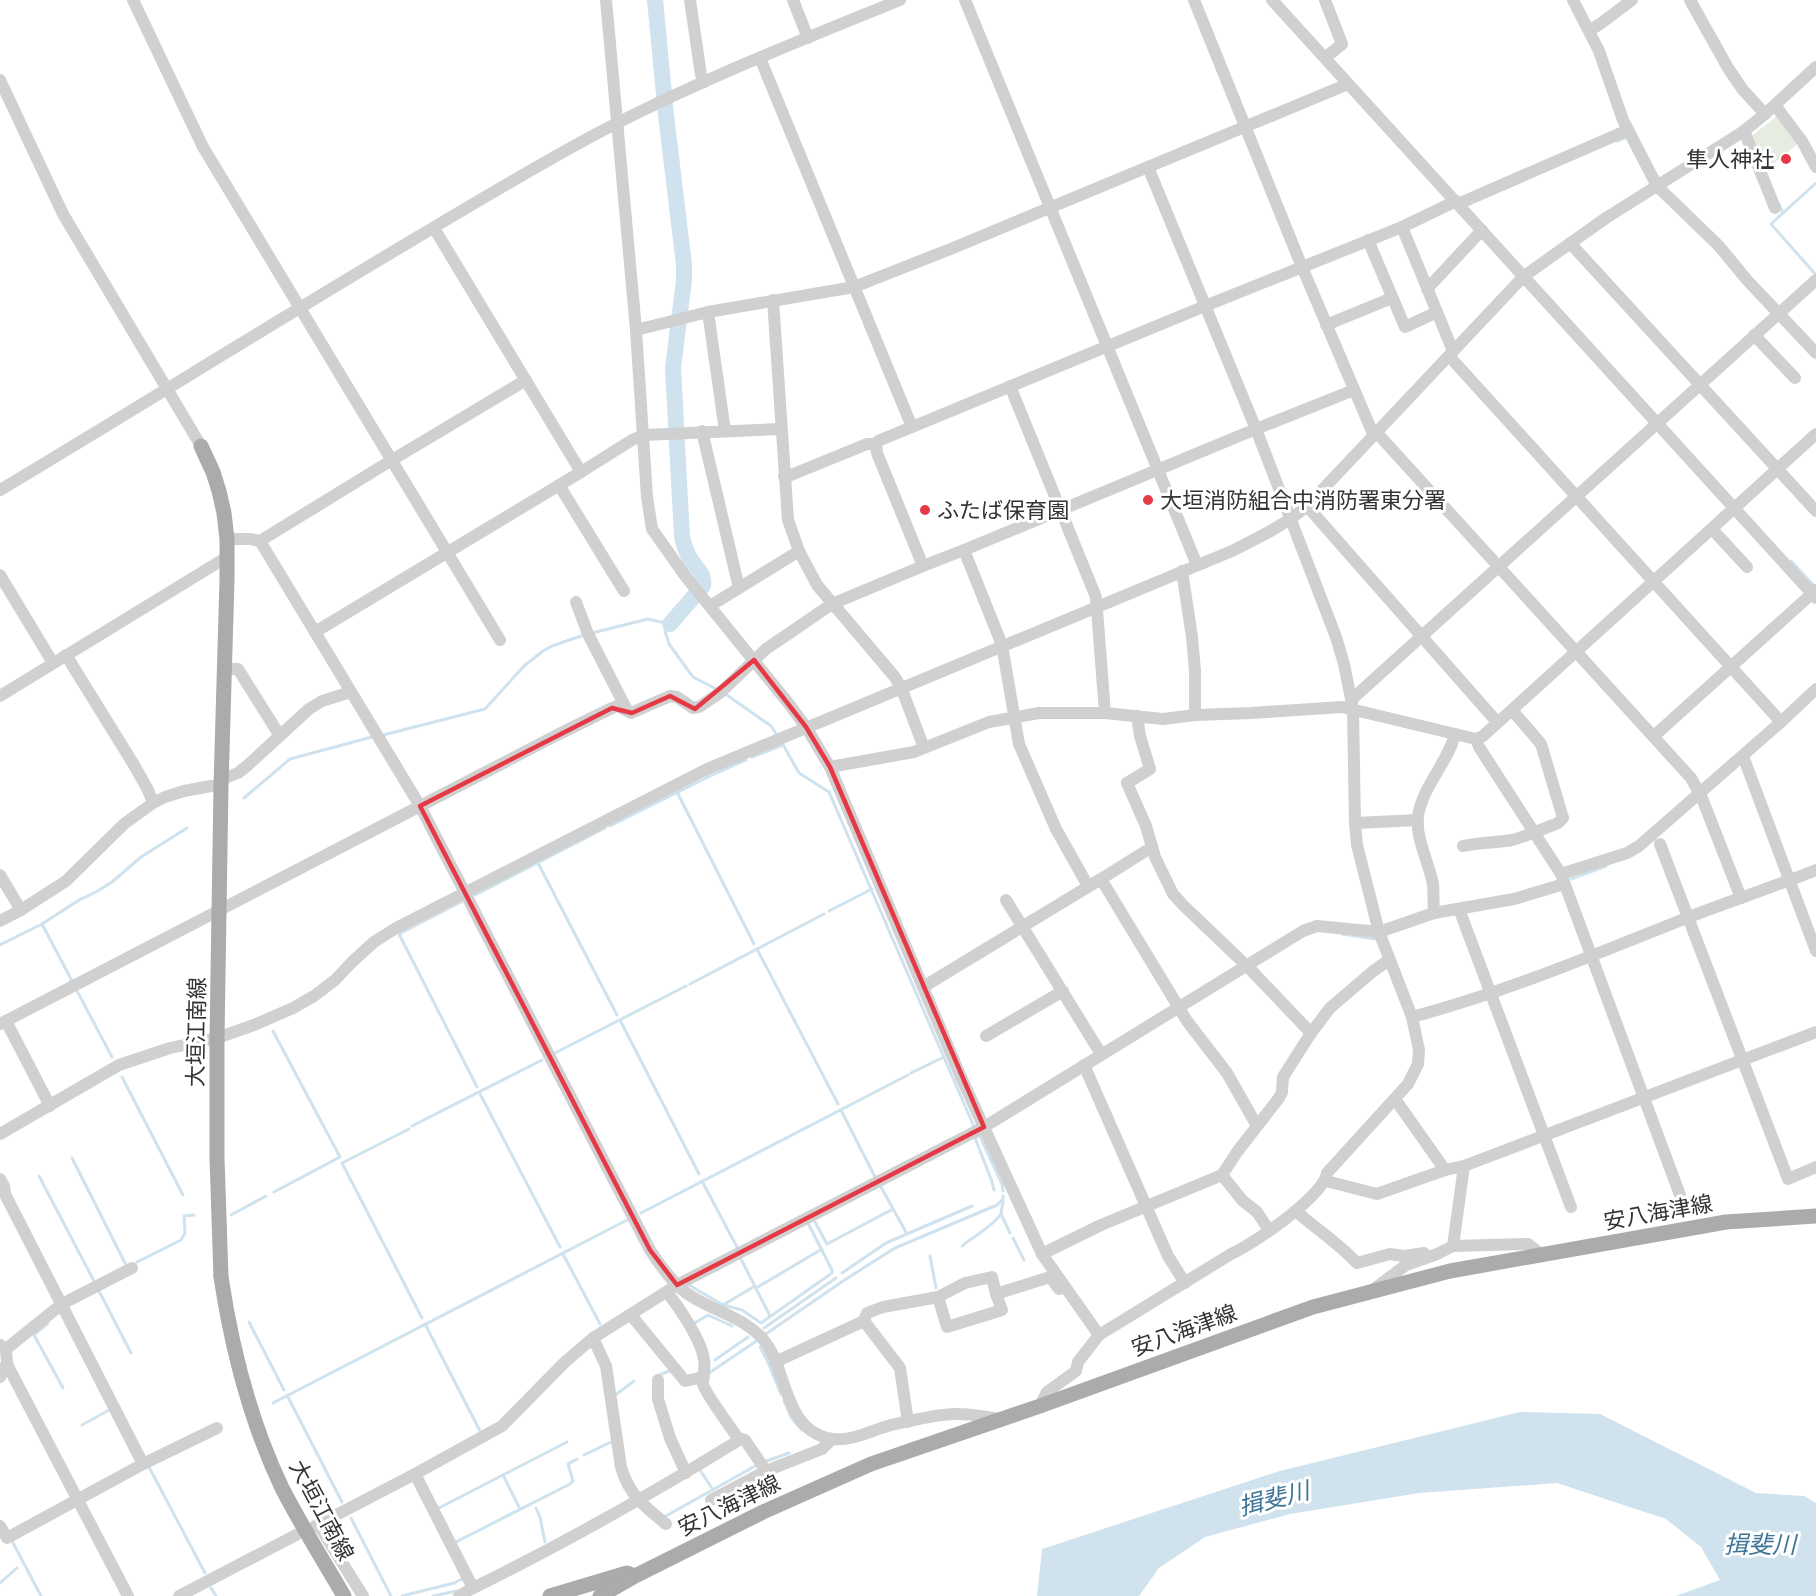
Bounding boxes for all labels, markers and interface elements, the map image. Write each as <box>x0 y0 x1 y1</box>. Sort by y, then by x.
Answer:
place label: 隼人神社 <box>1686 146 1774 173</box>
marker: 隼人神社 <box>1779 152 1793 166</box>
place label: 大垣消防組合中消防署東分署 <box>1160 487 1446 514</box>
marker: 大垣消防組合中消防署東分署 <box>1141 493 1155 507</box>
place label: ふたば保育園 <box>937 497 1069 524</box>
marker: ふたば保育園 <box>918 503 932 517</box>
street label: 大垣江南線 <box>182 977 211 1087</box>
street label: 安八海津線 <box>1602 1190 1715 1235</box>
street label: 安八海津線 <box>1128 1299 1240 1362</box>
street label: 大垣江南線 <box>284 1455 359 1565</box>
street label: 安八海津線 <box>674 1469 785 1542</box>
water label: 揖斐川 <box>1235 1475 1315 1521</box>
water label: 揖斐川 <box>1724 1530 1799 1559</box>

